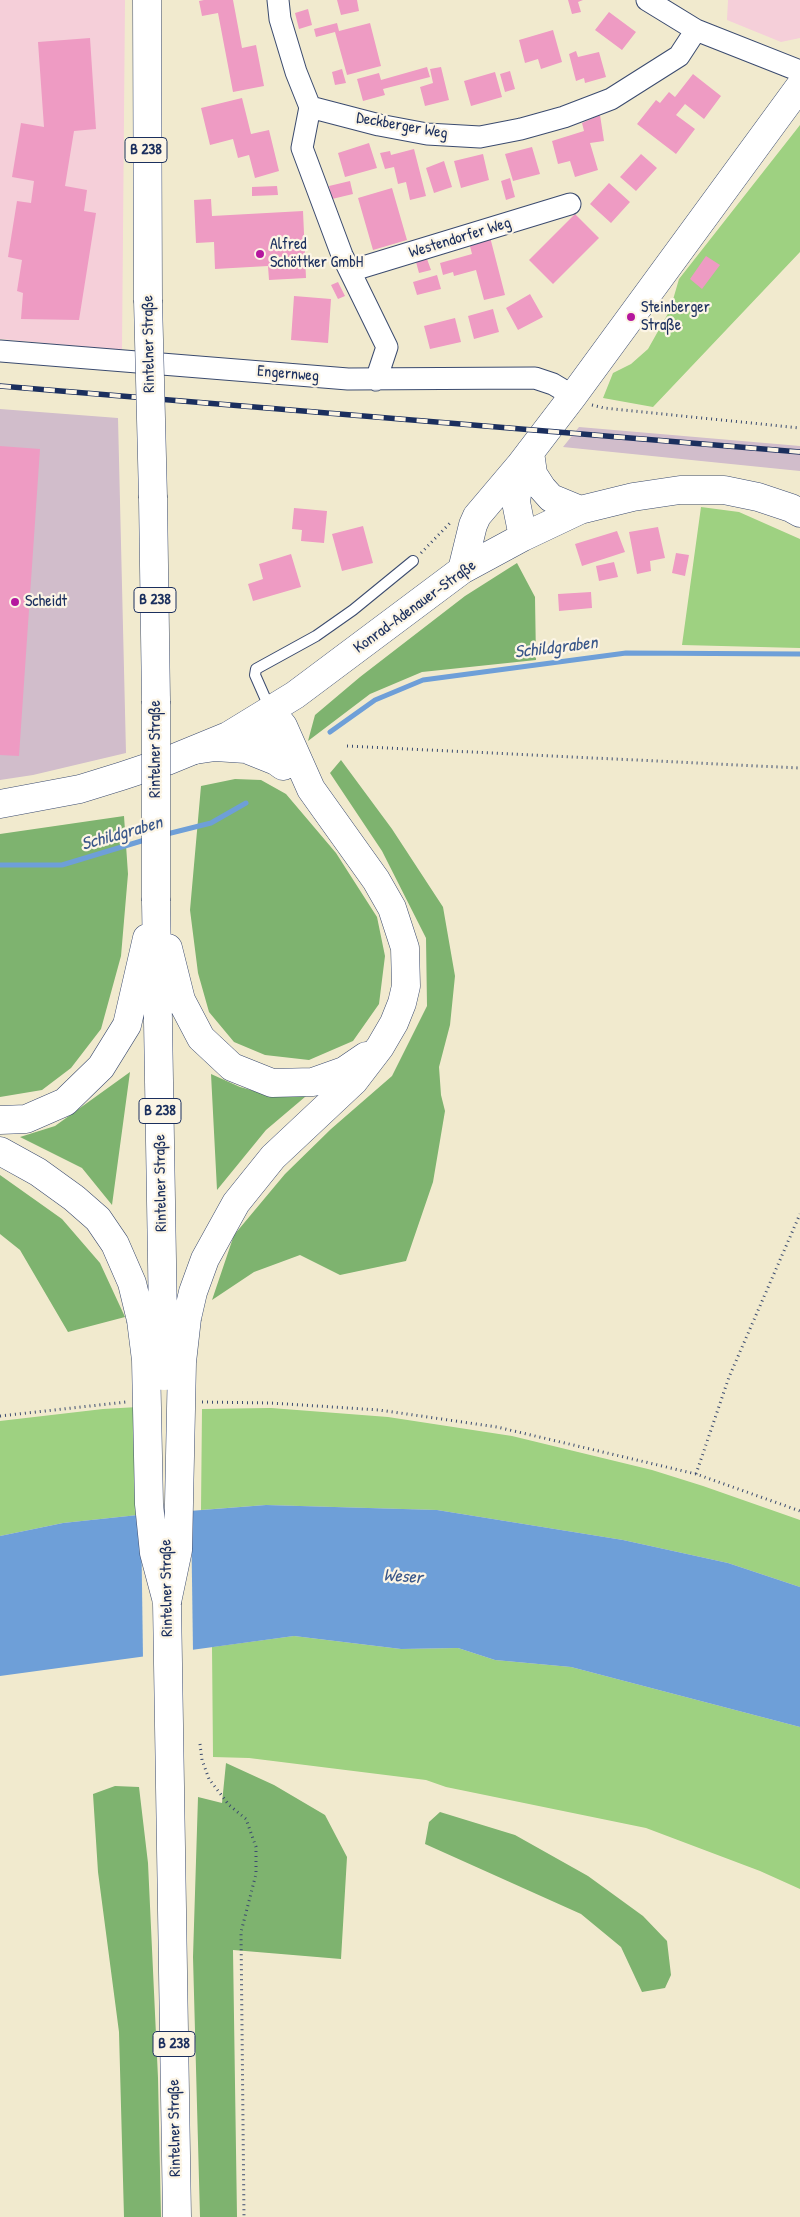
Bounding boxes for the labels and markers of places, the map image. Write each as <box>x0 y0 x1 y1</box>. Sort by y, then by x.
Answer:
place label: Alfred Schöttker GmbH <box>270 235 363 273</box>
marker: Alfred Schöttker GmbH <box>254 248 266 260</box>
place label: Steinberger Straße <box>641 298 710 336</box>
marker: Steinberger Straße <box>625 311 637 323</box>
place label: Scheidt <box>25 592 67 612</box>
marker: Scheidt <box>9 596 21 608</box>

